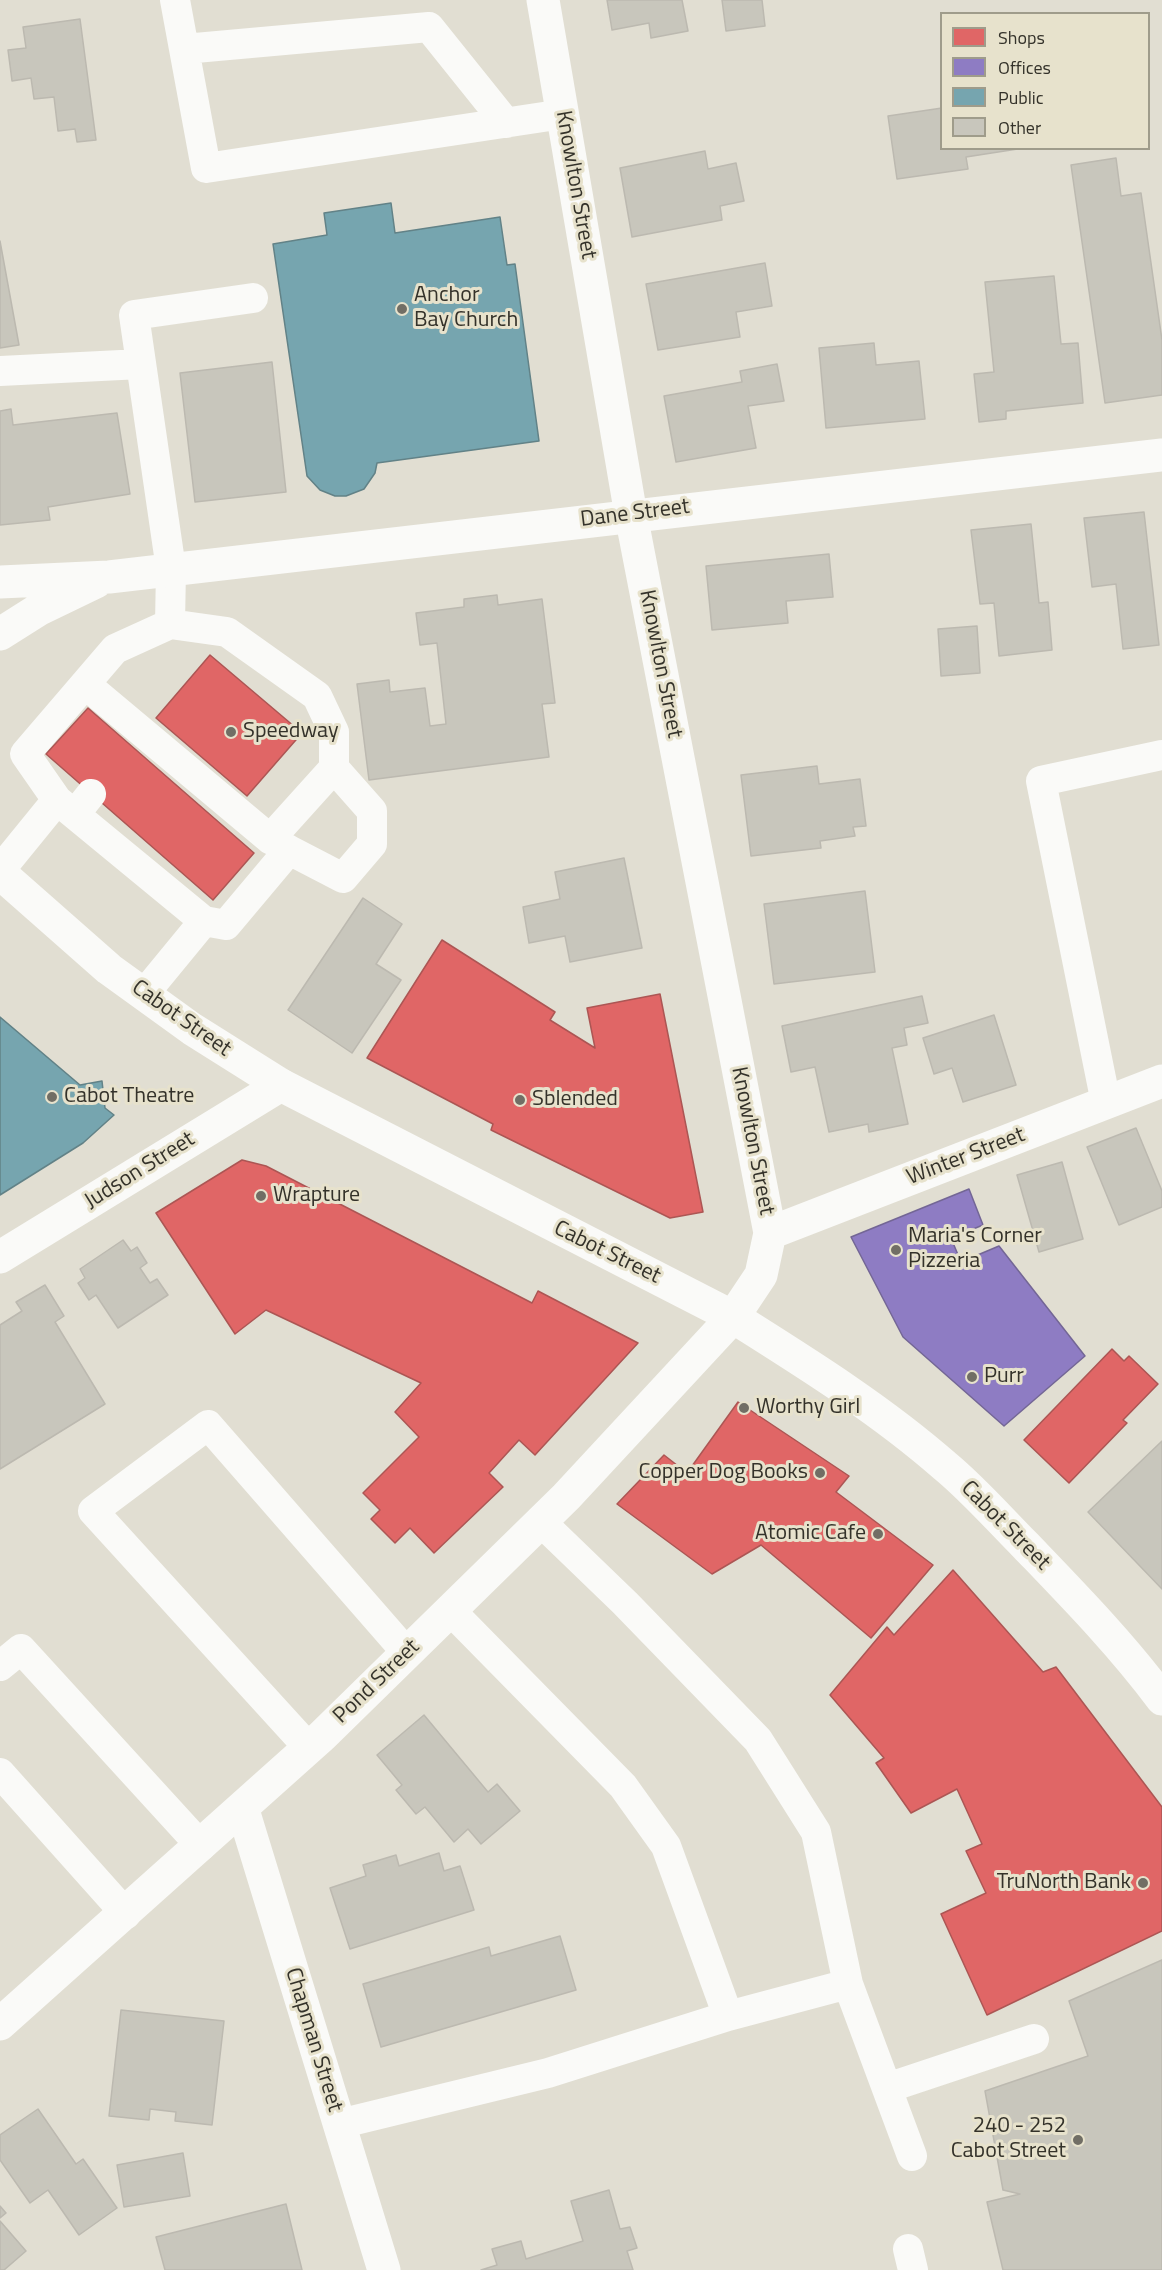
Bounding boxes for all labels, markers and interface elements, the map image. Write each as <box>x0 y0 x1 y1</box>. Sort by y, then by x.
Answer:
legend <box>940 12 1150 150</box>
text: Shops <box>998 24 1045 51</box>
text: Offices <box>998 54 1051 81</box>
text: Public <box>998 84 1044 111</box>
street label: Knowlton Street <box>549 109 601 261</box>
text: Other <box>998 114 1041 141</box>
place label: Anchor Bay Church <box>414 283 518 334</box>
marker: Anchor Bay Church <box>395 302 409 316</box>
street label: Dane Street <box>579 494 691 534</box>
street label: Knowlton Street <box>633 588 687 740</box>
place label: Speedway <box>243 719 339 745</box>
marker: Speedway <box>224 725 238 739</box>
street label: Cabot Street <box>126 975 236 1063</box>
street label: Knowlton Street <box>725 1065 779 1217</box>
place label: Cabot Theatre <box>64 1084 194 1110</box>
place label: Sblended <box>532 1087 618 1113</box>
marker: Cabot Theatre <box>45 1090 59 1104</box>
marker: Sblended <box>513 1093 527 1107</box>
street label: Winter Street <box>903 1122 1029 1192</box>
street label: Judson Street <box>80 1127 200 1215</box>
place label: Wrapture <box>273 1183 360 1209</box>
marker: Wrapture <box>254 1189 268 1203</box>
street label: Cabot Street <box>549 1216 665 1290</box>
place label: Maria's Corner Pizzeria <box>908 1224 1042 1276</box>
marker: Maria's Corner Pizzeria <box>889 1243 903 1257</box>
place label: Purr <box>984 1364 1024 1390</box>
marker: Purr <box>965 1370 979 1384</box>
place label: Worthy Girl <box>756 1395 860 1421</box>
marker: Worthy Girl <box>737 1401 751 1415</box>
place label: Copper Dog Books <box>638 1460 808 1486</box>
marker: Copper Dog Books <box>813 1466 827 1480</box>
street label: Cabot Street <box>955 1476 1055 1576</box>
place label: Atomic Cafe <box>755 1521 866 1547</box>
marker: Atomic Cafe <box>871 1527 885 1541</box>
street label: Pond Street <box>328 1634 426 1730</box>
place label: TruNorth Bank <box>997 1870 1131 1896</box>
marker: TruNorth Bank <box>1136 1876 1150 1890</box>
street label: Chapman Street <box>279 1965 347 2115</box>
place label: 240 - 252 Cabot Street <box>951 2114 1066 2166</box>
marker: 240 - 252 Cabot Street <box>1071 2133 1085 2147</box>

